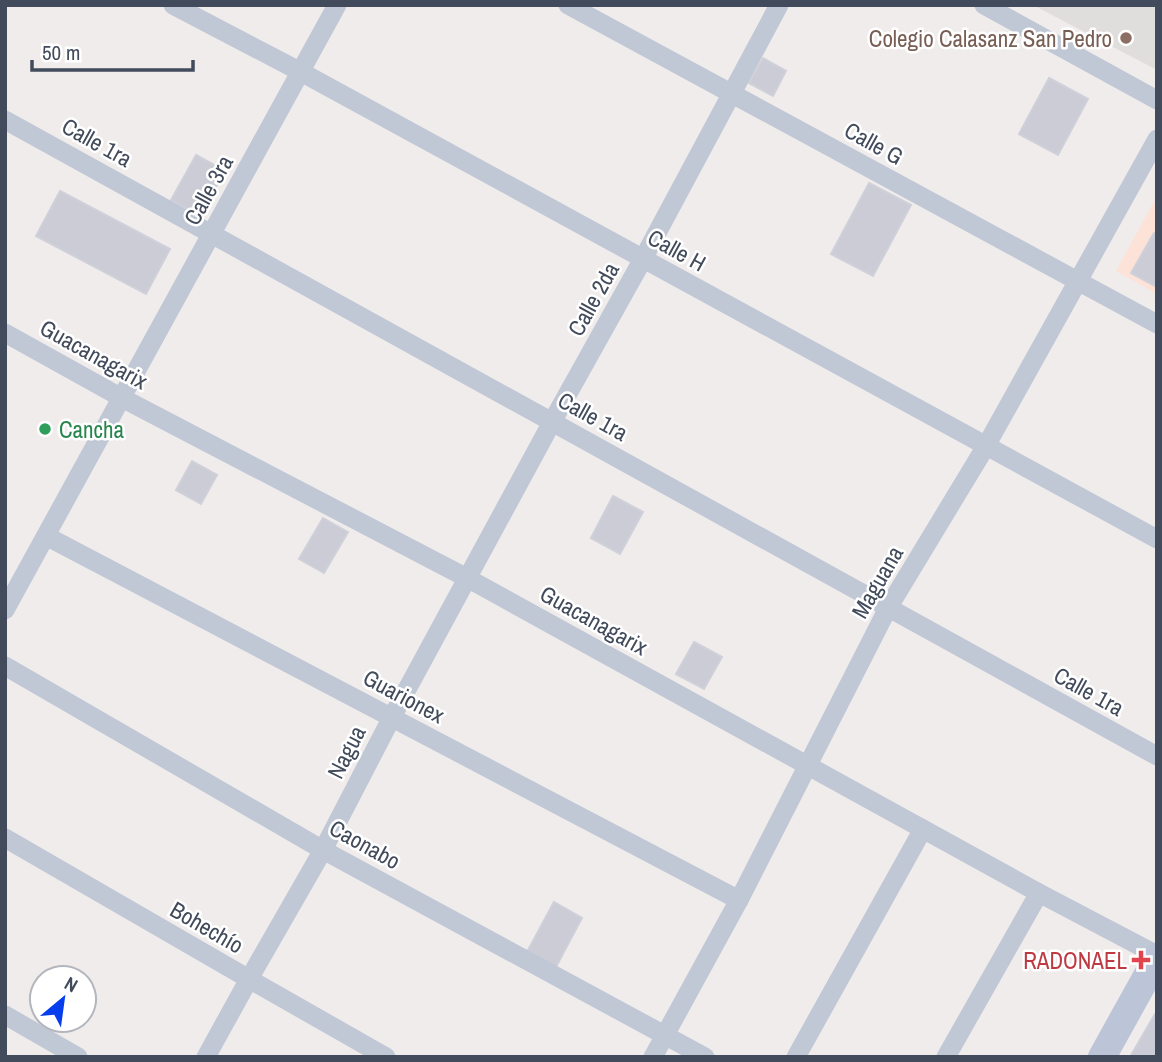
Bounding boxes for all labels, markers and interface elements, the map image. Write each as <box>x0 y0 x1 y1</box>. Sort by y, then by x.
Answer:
place label: Colegio Calasanz San Pedro <box>869 23 1112 54</box>
scale bar <box>32 28 192 72</box>
marker: Colegio Calasanz San Pedro <box>1118 30 1134 46</box>
text: 50 m <box>42 38 80 67</box>
street label: Calle 1ra <box>56 110 138 174</box>
street label: Calle G <box>839 114 909 172</box>
street label: Calle 3ra <box>176 149 240 231</box>
street label: Calle H <box>642 221 712 279</box>
street label: Calle 2da <box>560 256 626 341</box>
street label: Guacanagarix <box>35 312 154 397</box>
street label: Calle 1ra <box>552 384 634 448</box>
place label: Cancha <box>59 414 125 445</box>
marker: Cancha <box>37 421 53 437</box>
street label: Maguana <box>844 540 910 624</box>
street label: Guacanagarix <box>535 578 654 663</box>
street label: Calle 1ra <box>1048 659 1130 723</box>
street label: Guarionex <box>358 662 451 731</box>
street label: Nagua <box>320 720 373 784</box>
street label: Caonabo <box>324 812 406 876</box>
street label: Bohechío <box>165 894 249 960</box>
place label: RADONAEL <box>1023 945 1127 976</box>
marker: RADONAEL <box>1133 952 1149 968</box>
north arrow <box>28 964 98 1034</box>
text: N <box>60 970 82 998</box>

